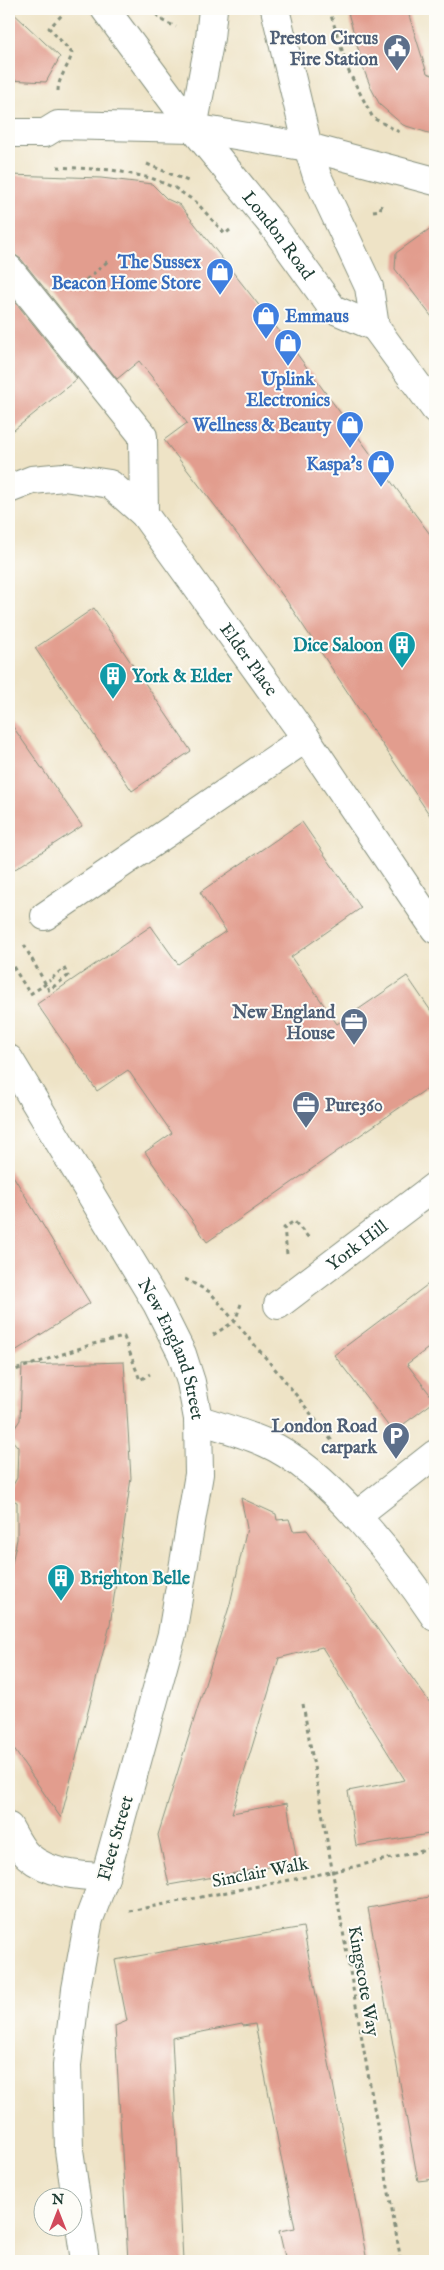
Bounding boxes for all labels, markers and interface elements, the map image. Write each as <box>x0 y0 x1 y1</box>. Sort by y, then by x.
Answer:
place label: Preston Circus Fire Station <box>269 28 379 72</box>
public building icon: Preston Circus Fire Station <box>382 33 412 72</box>
street label: London Road <box>236 187 318 285</box>
place label: The Sussex Beacon Home Store <box>51 252 202 296</box>
shop icon: The Sussex Beacon Home Store <box>205 257 235 296</box>
shop icon: Emmaus <box>251 301 281 340</box>
place label: Emmaus <box>285 306 349 329</box>
shop icon: Uplink Electronics <box>273 328 303 367</box>
place label: Uplink Electronics <box>246 369 331 413</box>
shop icon: Wellness & Beauty <box>335 410 365 449</box>
place label: Wellness & Beauty <box>191 415 332 438</box>
shop icon: Kaspa's <box>366 449 396 488</box>
place label: Kaspa's <box>306 454 363 477</box>
street label: Elder Place <box>214 619 282 701</box>
building icon: Dice Saloon <box>387 630 417 669</box>
place label: Dice Saloon <box>293 635 383 658</box>
building icon: York & Elder <box>98 661 128 700</box>
place label: York & Elder <box>132 666 233 689</box>
place label: New England House <box>231 1002 336 1046</box>
office icon: New England House <box>339 1007 369 1046</box>
office icon: Pure360 <box>291 1090 321 1129</box>
place label: Pure360 <box>325 1095 383 1118</box>
street label: York Hill <box>323 1216 393 1277</box>
street label: New England Street <box>131 1275 208 1422</box>
place label: London Road carpark <box>271 1416 378 1460</box>
parking icon: London Road carpark <box>381 1421 411 1460</box>
building icon: Brighton Belle <box>46 1563 76 1602</box>
place label: Brighton Belle <box>80 1568 191 1591</box>
street label: Fleet Street <box>93 1793 140 1884</box>
street label: Sinclair Walk <box>210 1853 311 1894</box>
street label: Kingscote Way <box>341 1924 384 2038</box>
north arrow <box>32 2188 82 2238</box>
text: N <box>51 2191 64 2209</box>

